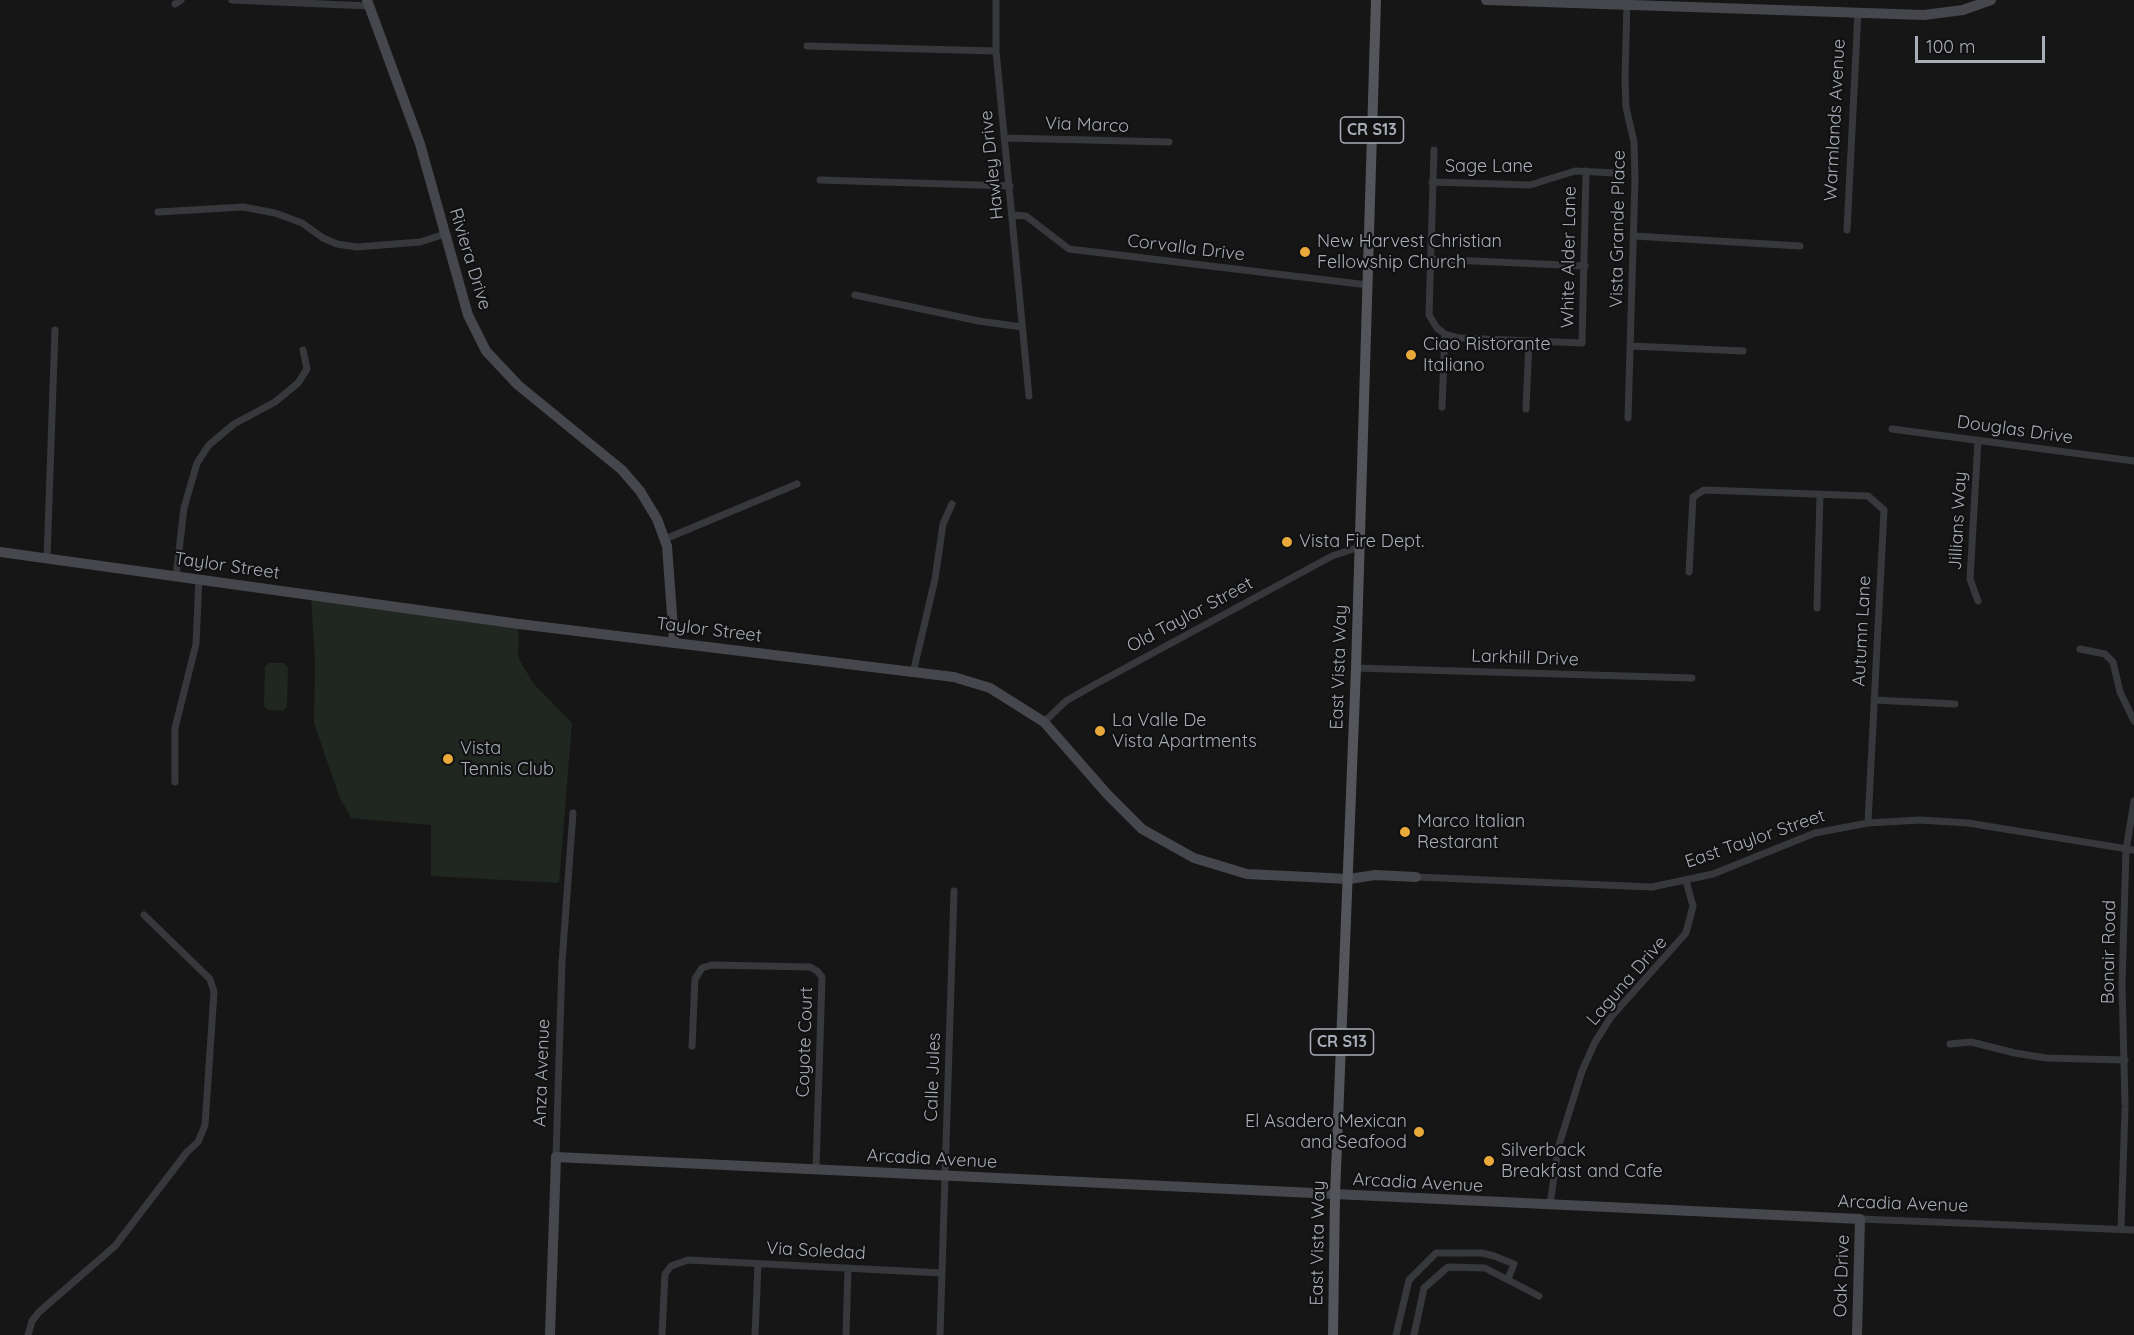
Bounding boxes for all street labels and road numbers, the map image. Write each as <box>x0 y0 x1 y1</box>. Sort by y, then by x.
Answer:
street label: Warmlands Avenue <box>1820 38 1850 202</box>
street label: Hawley Drive <box>976 109 1008 221</box>
street label: Via Marco <box>1045 113 1129 137</box>
road number: CR S13 <box>1340 117 1404 143</box>
street label: Vista Grande Place <box>1606 150 1630 308</box>
street label: Sage Lane <box>1445 156 1533 178</box>
street label: White Alder Lane <box>1557 186 1581 328</box>
street label: Riviera Drive <box>444 205 496 313</box>
street label: Corvalla Drive <box>1126 230 1246 266</box>
street label: Douglas Drive <box>1956 411 2074 449</box>
street label: Jillians Way <box>1945 471 1971 571</box>
street label: Taylor Street <box>173 548 281 584</box>
street label: Old Taylor Street <box>1123 573 1257 657</box>
street label: Autumn Lane <box>1848 575 1876 687</box>
street label: East Vista Way <box>1326 604 1352 730</box>
street label: Taylor Street <box>655 613 763 647</box>
street label: Larkhill Drive <box>1471 645 1579 671</box>
street label: East Taylor Street <box>1682 805 1828 873</box>
street label: Bonair Road <box>2097 900 2121 1004</box>
street label: Laguna Drive <box>1582 932 1672 1030</box>
street label: Coyote Court <box>792 986 818 1098</box>
street label: Anza Avenue <box>529 1019 555 1127</box>
road number: CR S13 <box>1310 1029 1374 1055</box>
street label: Calle Jules <box>921 1032 945 1122</box>
street label: Arcadia Avenue <box>866 1145 998 1173</box>
street label: Arcadia Avenue <box>1352 1169 1484 1197</box>
street label: East Vista Way <box>1306 1180 1330 1306</box>
street label: Arcadia Avenue <box>1837 1191 1969 1217</box>
street label: Oak Drive <box>1830 1234 1854 1318</box>
street label: Via Soledad <box>766 1238 866 1264</box>

